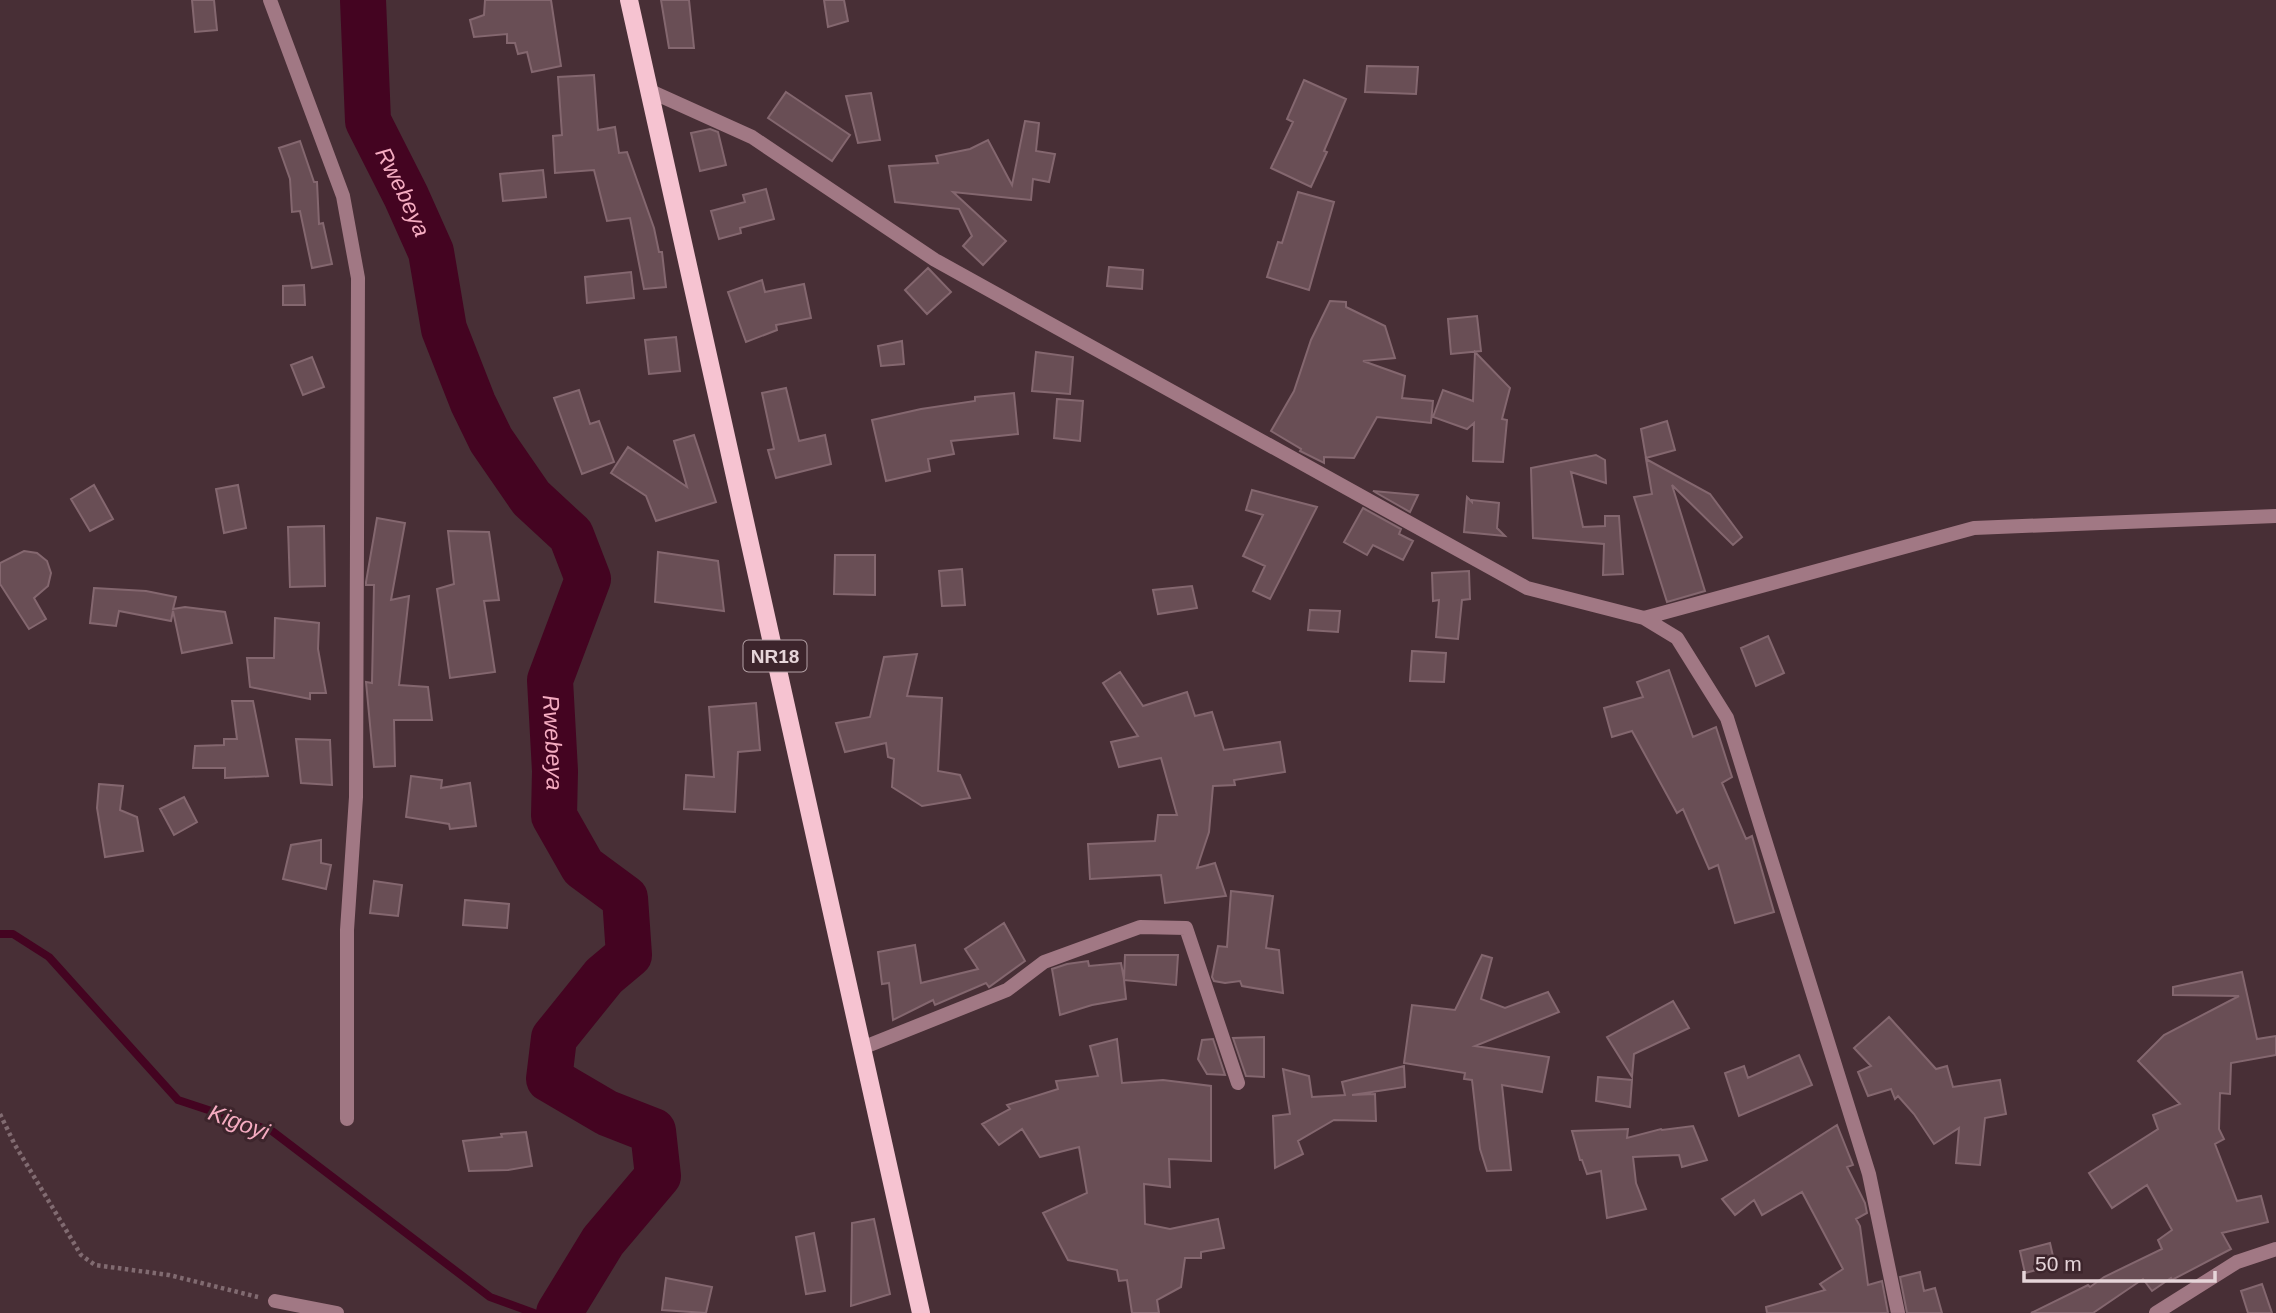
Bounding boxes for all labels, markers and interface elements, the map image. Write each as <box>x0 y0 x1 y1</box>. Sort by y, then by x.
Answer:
water label: Rwebeya <box>370 143 435 240</box>
road number: NR18 <box>744 640 806 671</box>
water label: Rwebeya <box>538 694 568 791</box>
water label: Kigoyi <box>205 1099 274 1145</box>
scale bar <box>2024 1240 2215 1284</box>
text: 50 m <box>2035 1252 2082 1275</box>

